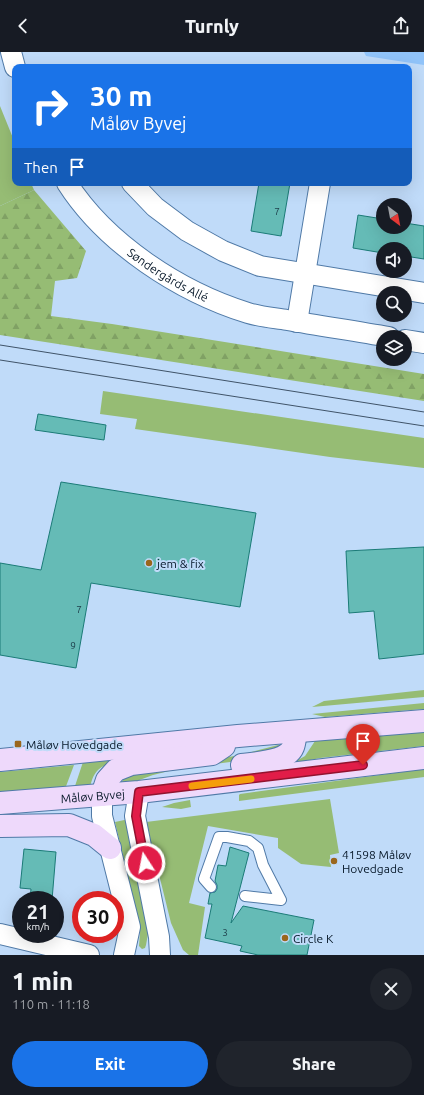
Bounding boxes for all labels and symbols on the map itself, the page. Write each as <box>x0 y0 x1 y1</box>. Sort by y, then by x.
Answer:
north arrow <box>376 198 412 234</box>
house number: 7 <box>274 206 280 217</box>
street label: Søndergårds Allé <box>125 245 211 304</box>
place label: jem & fix <box>156 557 204 570</box>
marker: jem & fix <box>144 558 154 568</box>
house number: 7 <box>76 604 82 615</box>
house number: 9 <box>70 640 76 651</box>
pin <box>346 724 380 765</box>
place label: Måløv Hovedgade <box>26 738 123 751</box>
marker: Måløv Hovedgade <box>13 739 23 749</box>
street label: Måløv Byvej <box>60 787 125 805</box>
position arrow <box>124 842 166 884</box>
place label: 41598 Måløv Hovedgade <box>342 848 411 875</box>
marker: 41598 Måløv Hovedgade <box>329 856 339 866</box>
speed limit sign: 30 <box>72 891 124 943</box>
house number: 3 <box>222 927 228 938</box>
place label: Circle K <box>293 932 334 945</box>
marker: Circle K <box>280 933 290 943</box>

